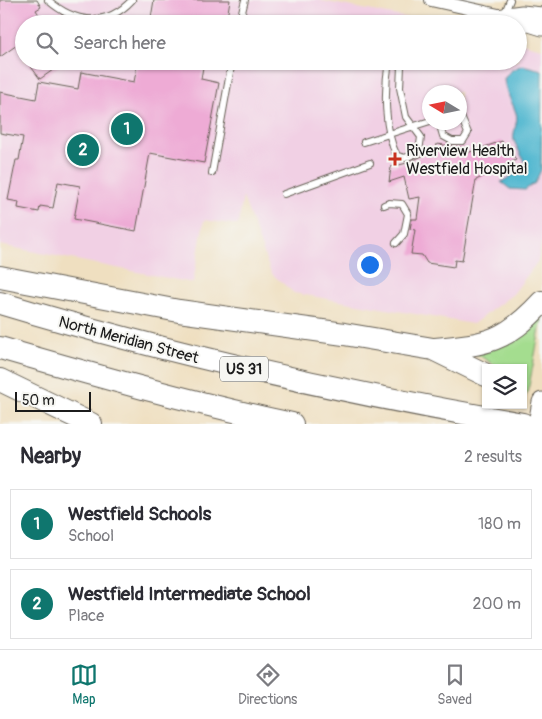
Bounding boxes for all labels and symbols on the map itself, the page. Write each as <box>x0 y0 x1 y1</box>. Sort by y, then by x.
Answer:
north arrow <box>422 85 467 130</box>
pin: 1 <box>111 110 143 148</box>
pin: 2 <box>67 131 99 169</box>
place label: Riverview Health Westfield Hospital <box>406 141 527 179</box>
marker: Riverview Health Westfield Hospital <box>388 152 402 166</box>
your location <box>357 252 383 278</box>
street label: North Meridian Street <box>57 312 201 368</box>
road number: US 31 <box>220 356 268 382</box>
scale bar <box>15 389 91 412</box>

